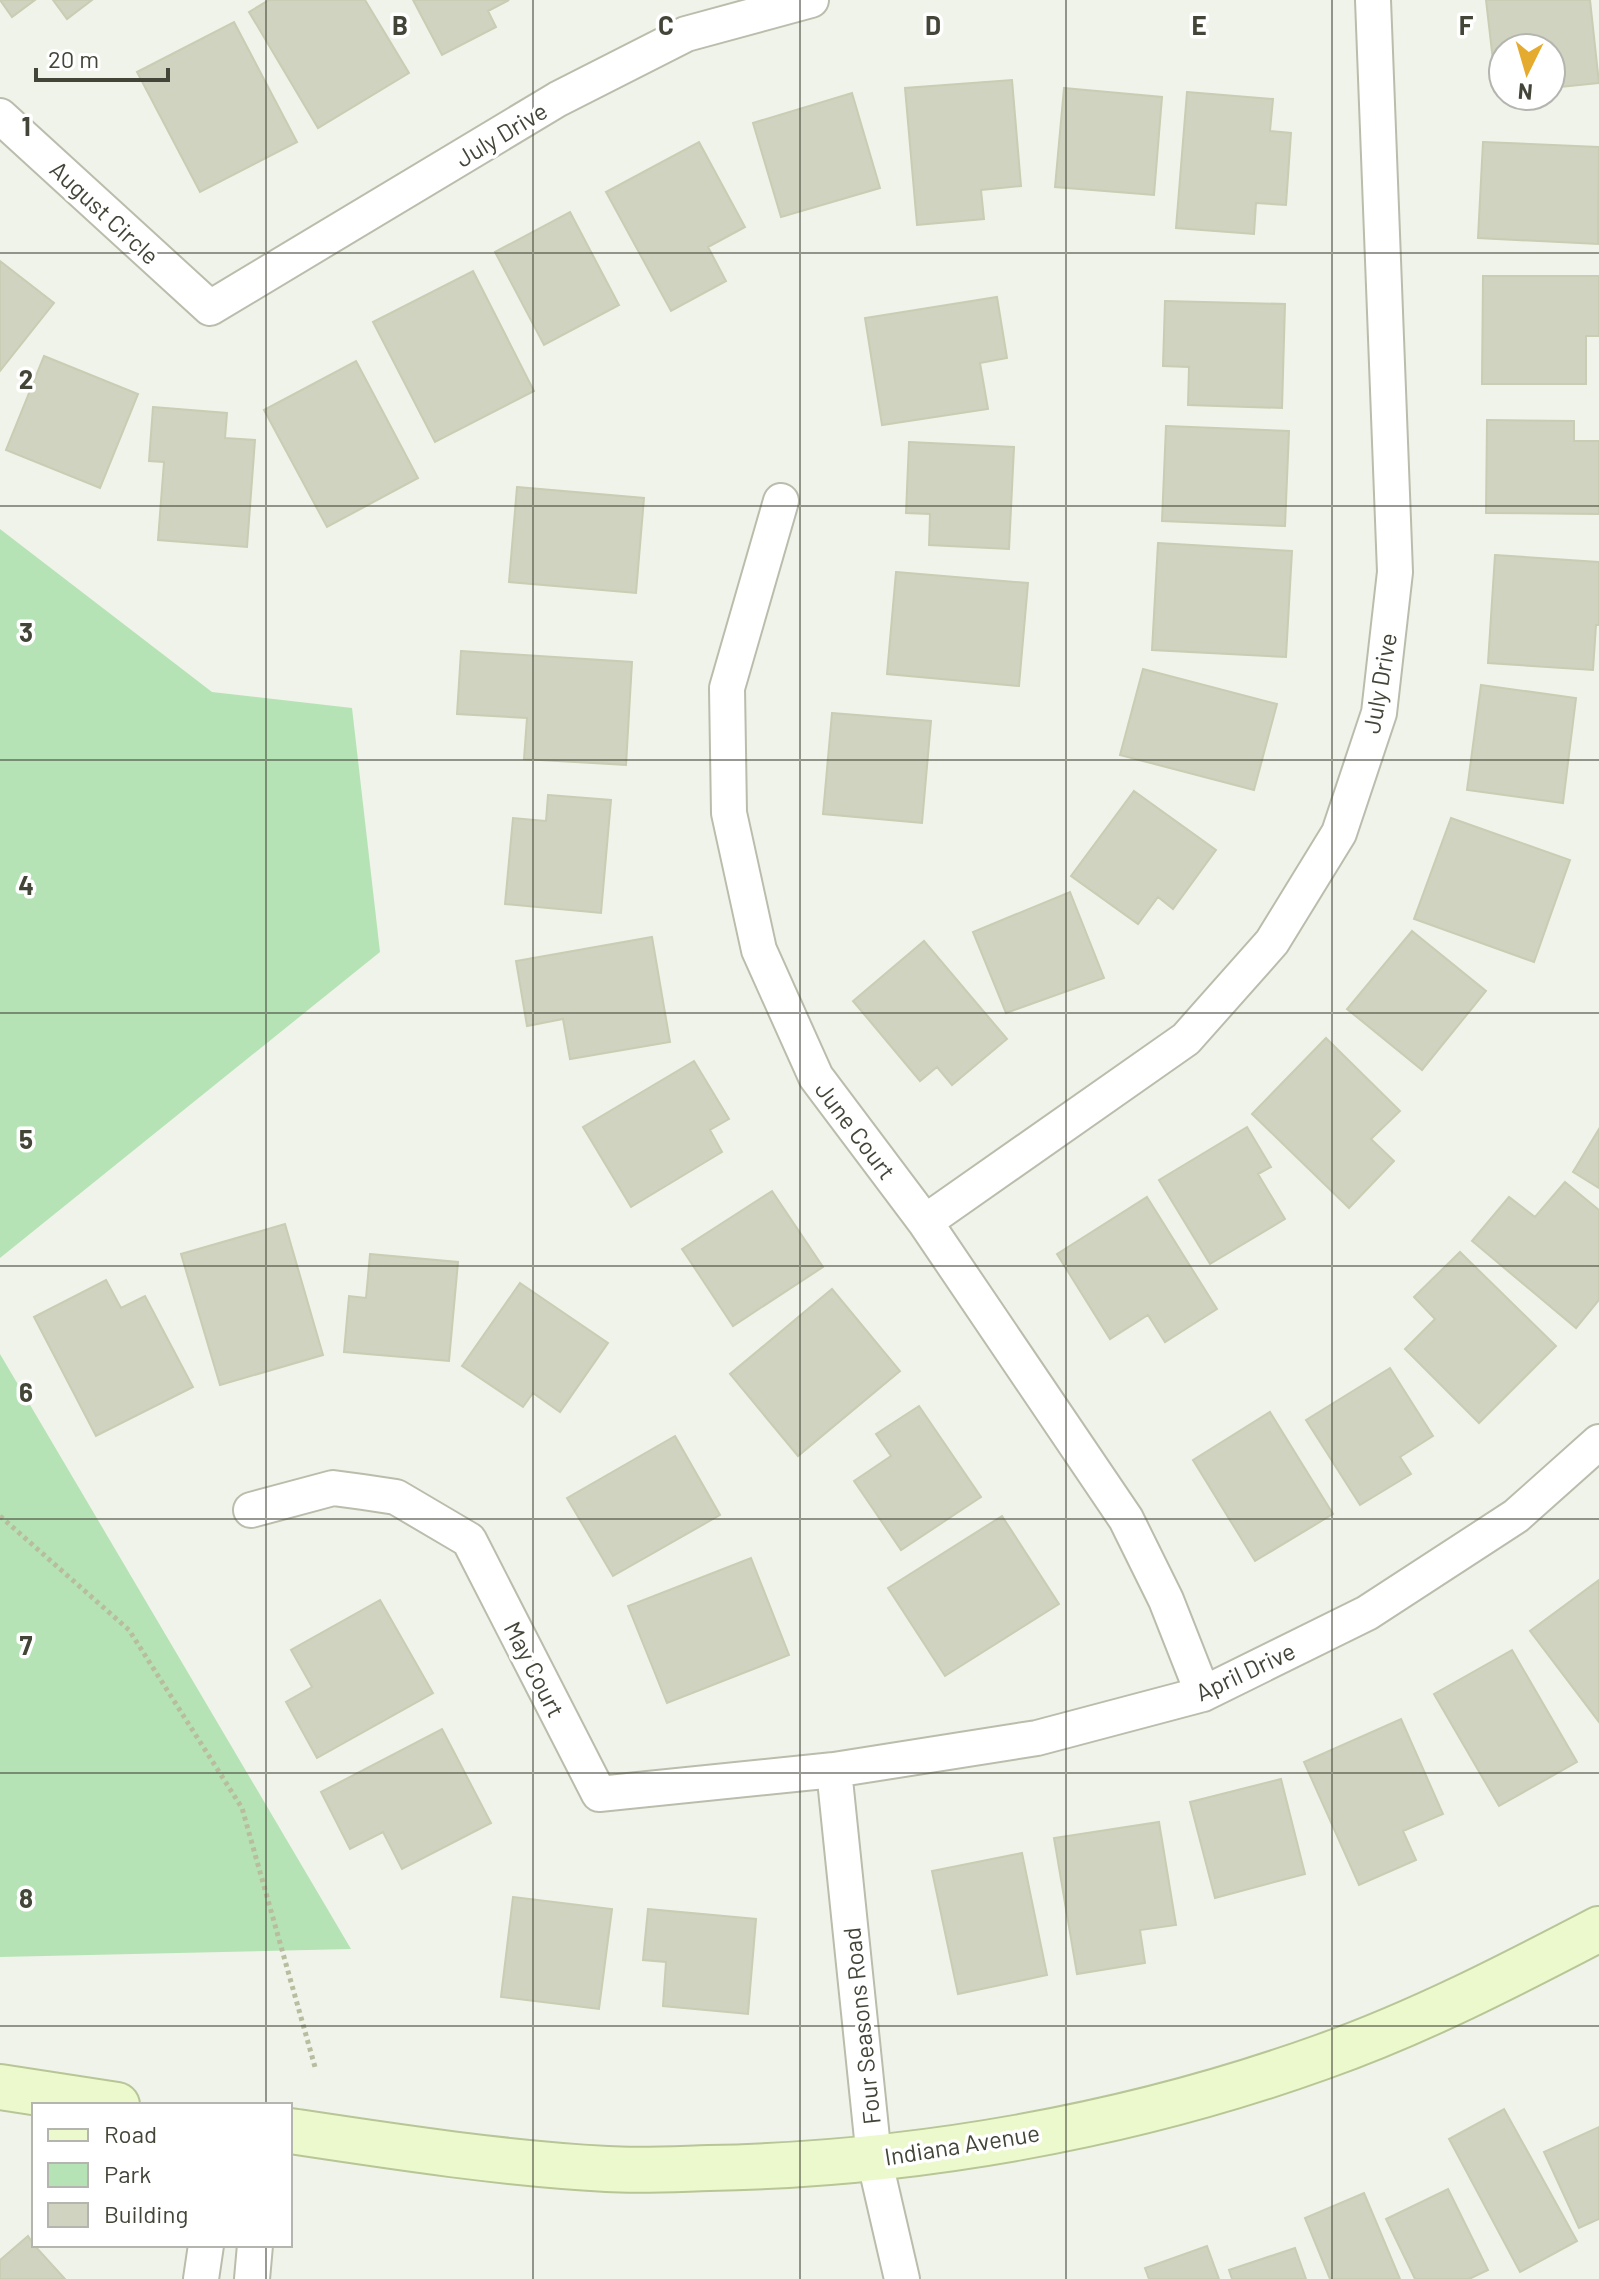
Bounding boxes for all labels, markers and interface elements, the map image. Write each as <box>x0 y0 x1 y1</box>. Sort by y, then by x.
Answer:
text: B <box>392 9 408 40</box>
text: C <box>658 9 674 40</box>
text: D <box>925 9 941 40</box>
text: E <box>1191 9 1207 40</box>
text: F <box>1459 9 1474 40</box>
scale bar <box>36 32 168 82</box>
north arrow <box>1487 32 1567 112</box>
text: 20 m <box>48 44 99 73</box>
text: N <box>1517 79 1534 107</box>
street label: July Drive <box>450 95 552 173</box>
text: 1 <box>21 110 31 141</box>
street label: August Circle <box>45 154 165 270</box>
text: 2 <box>19 363 33 394</box>
text: 3 <box>19 616 33 647</box>
street label: July Drive <box>1356 630 1402 736</box>
text: 4 <box>18 869 34 900</box>
street label: June Court <box>810 1075 902 1185</box>
text: 5 <box>19 1123 33 1154</box>
text: 6 <box>19 1376 33 1407</box>
street label: May Court <box>499 1616 571 1722</box>
text: 7 <box>20 1629 33 1660</box>
street label: April Drive <box>1191 1635 1299 1707</box>
text: 8 <box>19 1882 33 1913</box>
street label: Four Seasons Road <box>836 1926 886 2126</box>
legend <box>32 2103 292 2247</box>
street label: Indiana Avenue <box>882 2117 1042 2171</box>
text: Road <box>104 2119 157 2148</box>
text: Park <box>104 2159 151 2188</box>
text: Building <box>104 2199 188 2228</box>

